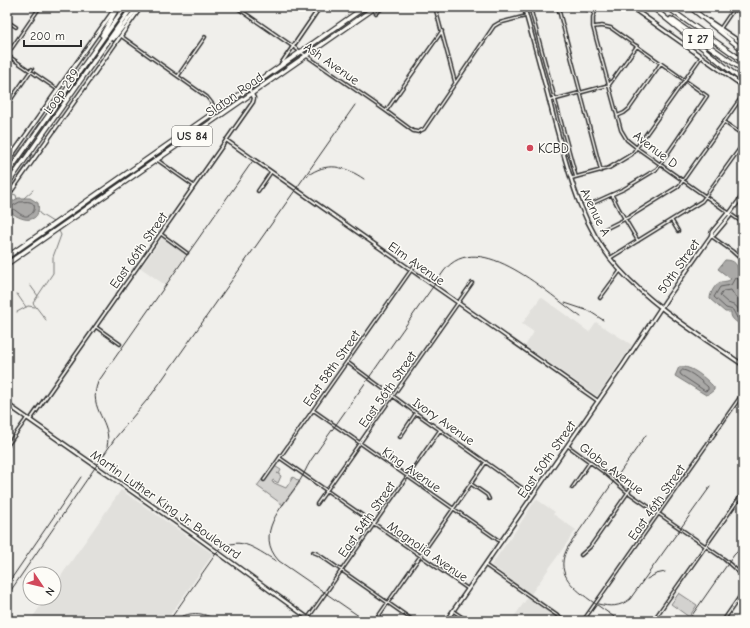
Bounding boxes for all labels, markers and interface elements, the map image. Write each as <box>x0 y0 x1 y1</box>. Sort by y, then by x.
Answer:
scale bar <box>24 22 81 48</box>
text: 200 m <box>30 29 65 43</box>
road number: I 27 <box>683 29 713 49</box>
street label: Ash Avenue <box>301 39 363 88</box>
street label: Loop 289 <box>40 66 82 117</box>
street label: Slaton Road <box>203 69 266 120</box>
road number: US 84 <box>172 126 212 146</box>
street label: Avenue D <box>630 128 681 171</box>
place label: KCBD <box>538 141 569 156</box>
marker: KCBD <box>525 143 535 153</box>
street label: Avenue A <box>578 186 614 239</box>
street label: East 66th Street <box>107 208 171 291</box>
street label: 50th Street <box>654 235 703 296</box>
street label: Elm Avenue <box>386 239 448 289</box>
street label: East 58th Street <box>300 326 364 409</box>
street label: East 56th Street <box>356 347 420 430</box>
street label: Ivory Avenue <box>410 395 478 448</box>
street label: East 50th Street <box>514 417 579 501</box>
street label: Globe Avenue <box>577 439 647 498</box>
street label: King Avenue <box>379 444 444 495</box>
street label: Martin Luther King Jr. Boulevard <box>88 447 244 562</box>
street label: East 46th Street <box>625 461 689 543</box>
street label: East 54th Street <box>335 478 399 560</box>
street label: Magnolia Avenue <box>385 518 471 585</box>
north arrow <box>22 566 62 606</box>
text: N <box>42 585 57 598</box>

